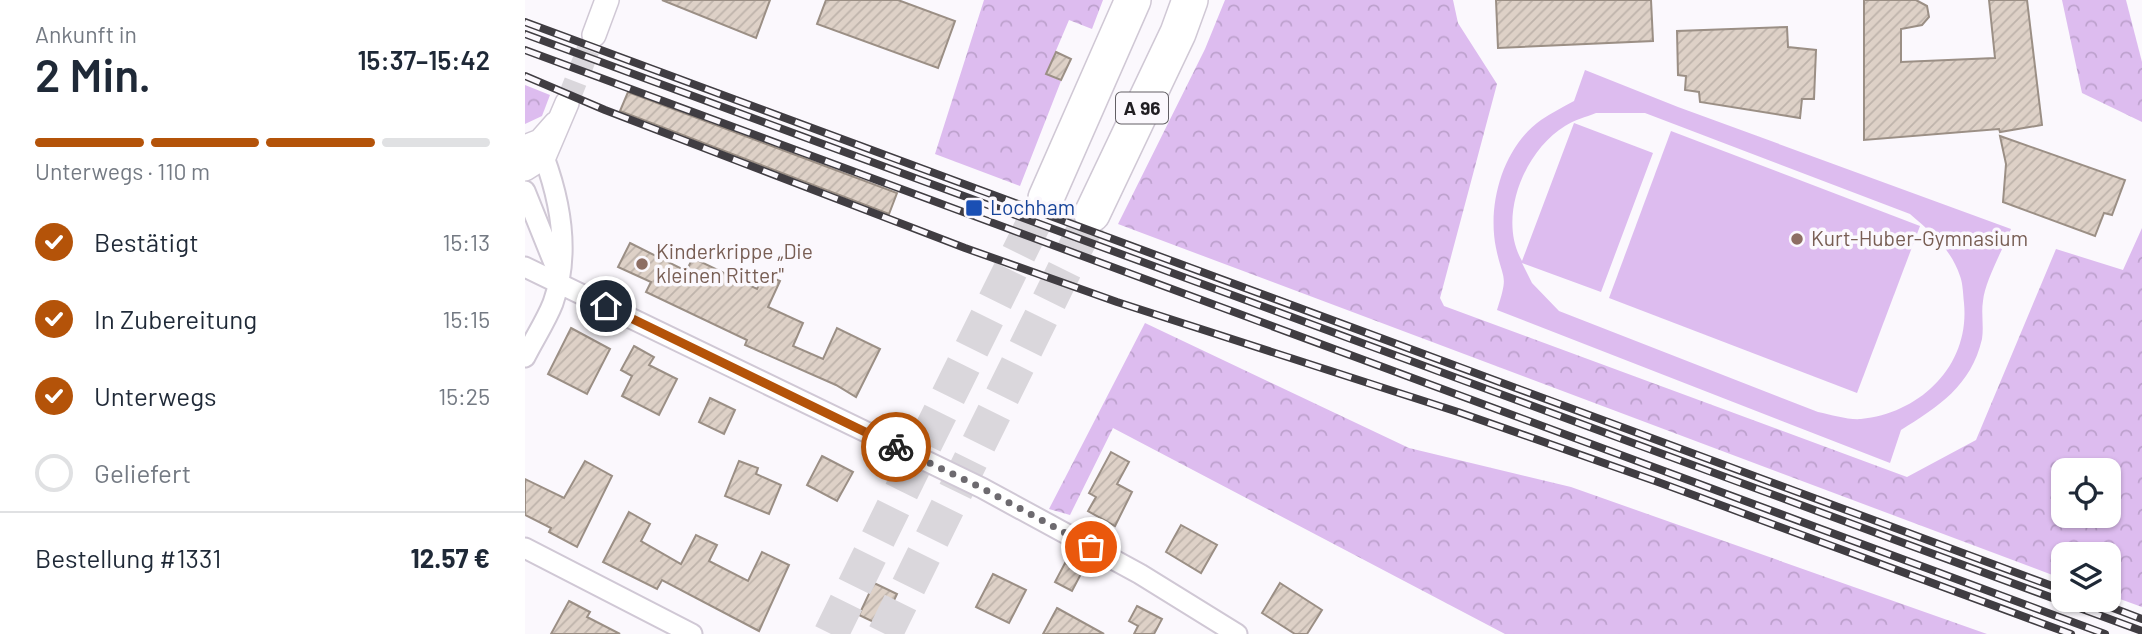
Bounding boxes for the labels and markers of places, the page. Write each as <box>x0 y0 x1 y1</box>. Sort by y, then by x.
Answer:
place label: Lochham <box>990 194 1075 219</box>
marker: Lochham <box>964 198 984 218</box>
place label: Kurt-Huber-Gymnasium <box>1811 225 2028 250</box>
marker: Kurt-Huber-Gymnasium <box>1789 231 1805 247</box>
place label: Kinderkrippe „Die kleinen Ritter" <box>656 238 813 287</box>
marker: Kinderkrippe „Die kleinen Ritter" <box>634 256 650 272</box>
pin <box>576 276 636 336</box>
pin <box>1061 517 1121 577</box>

